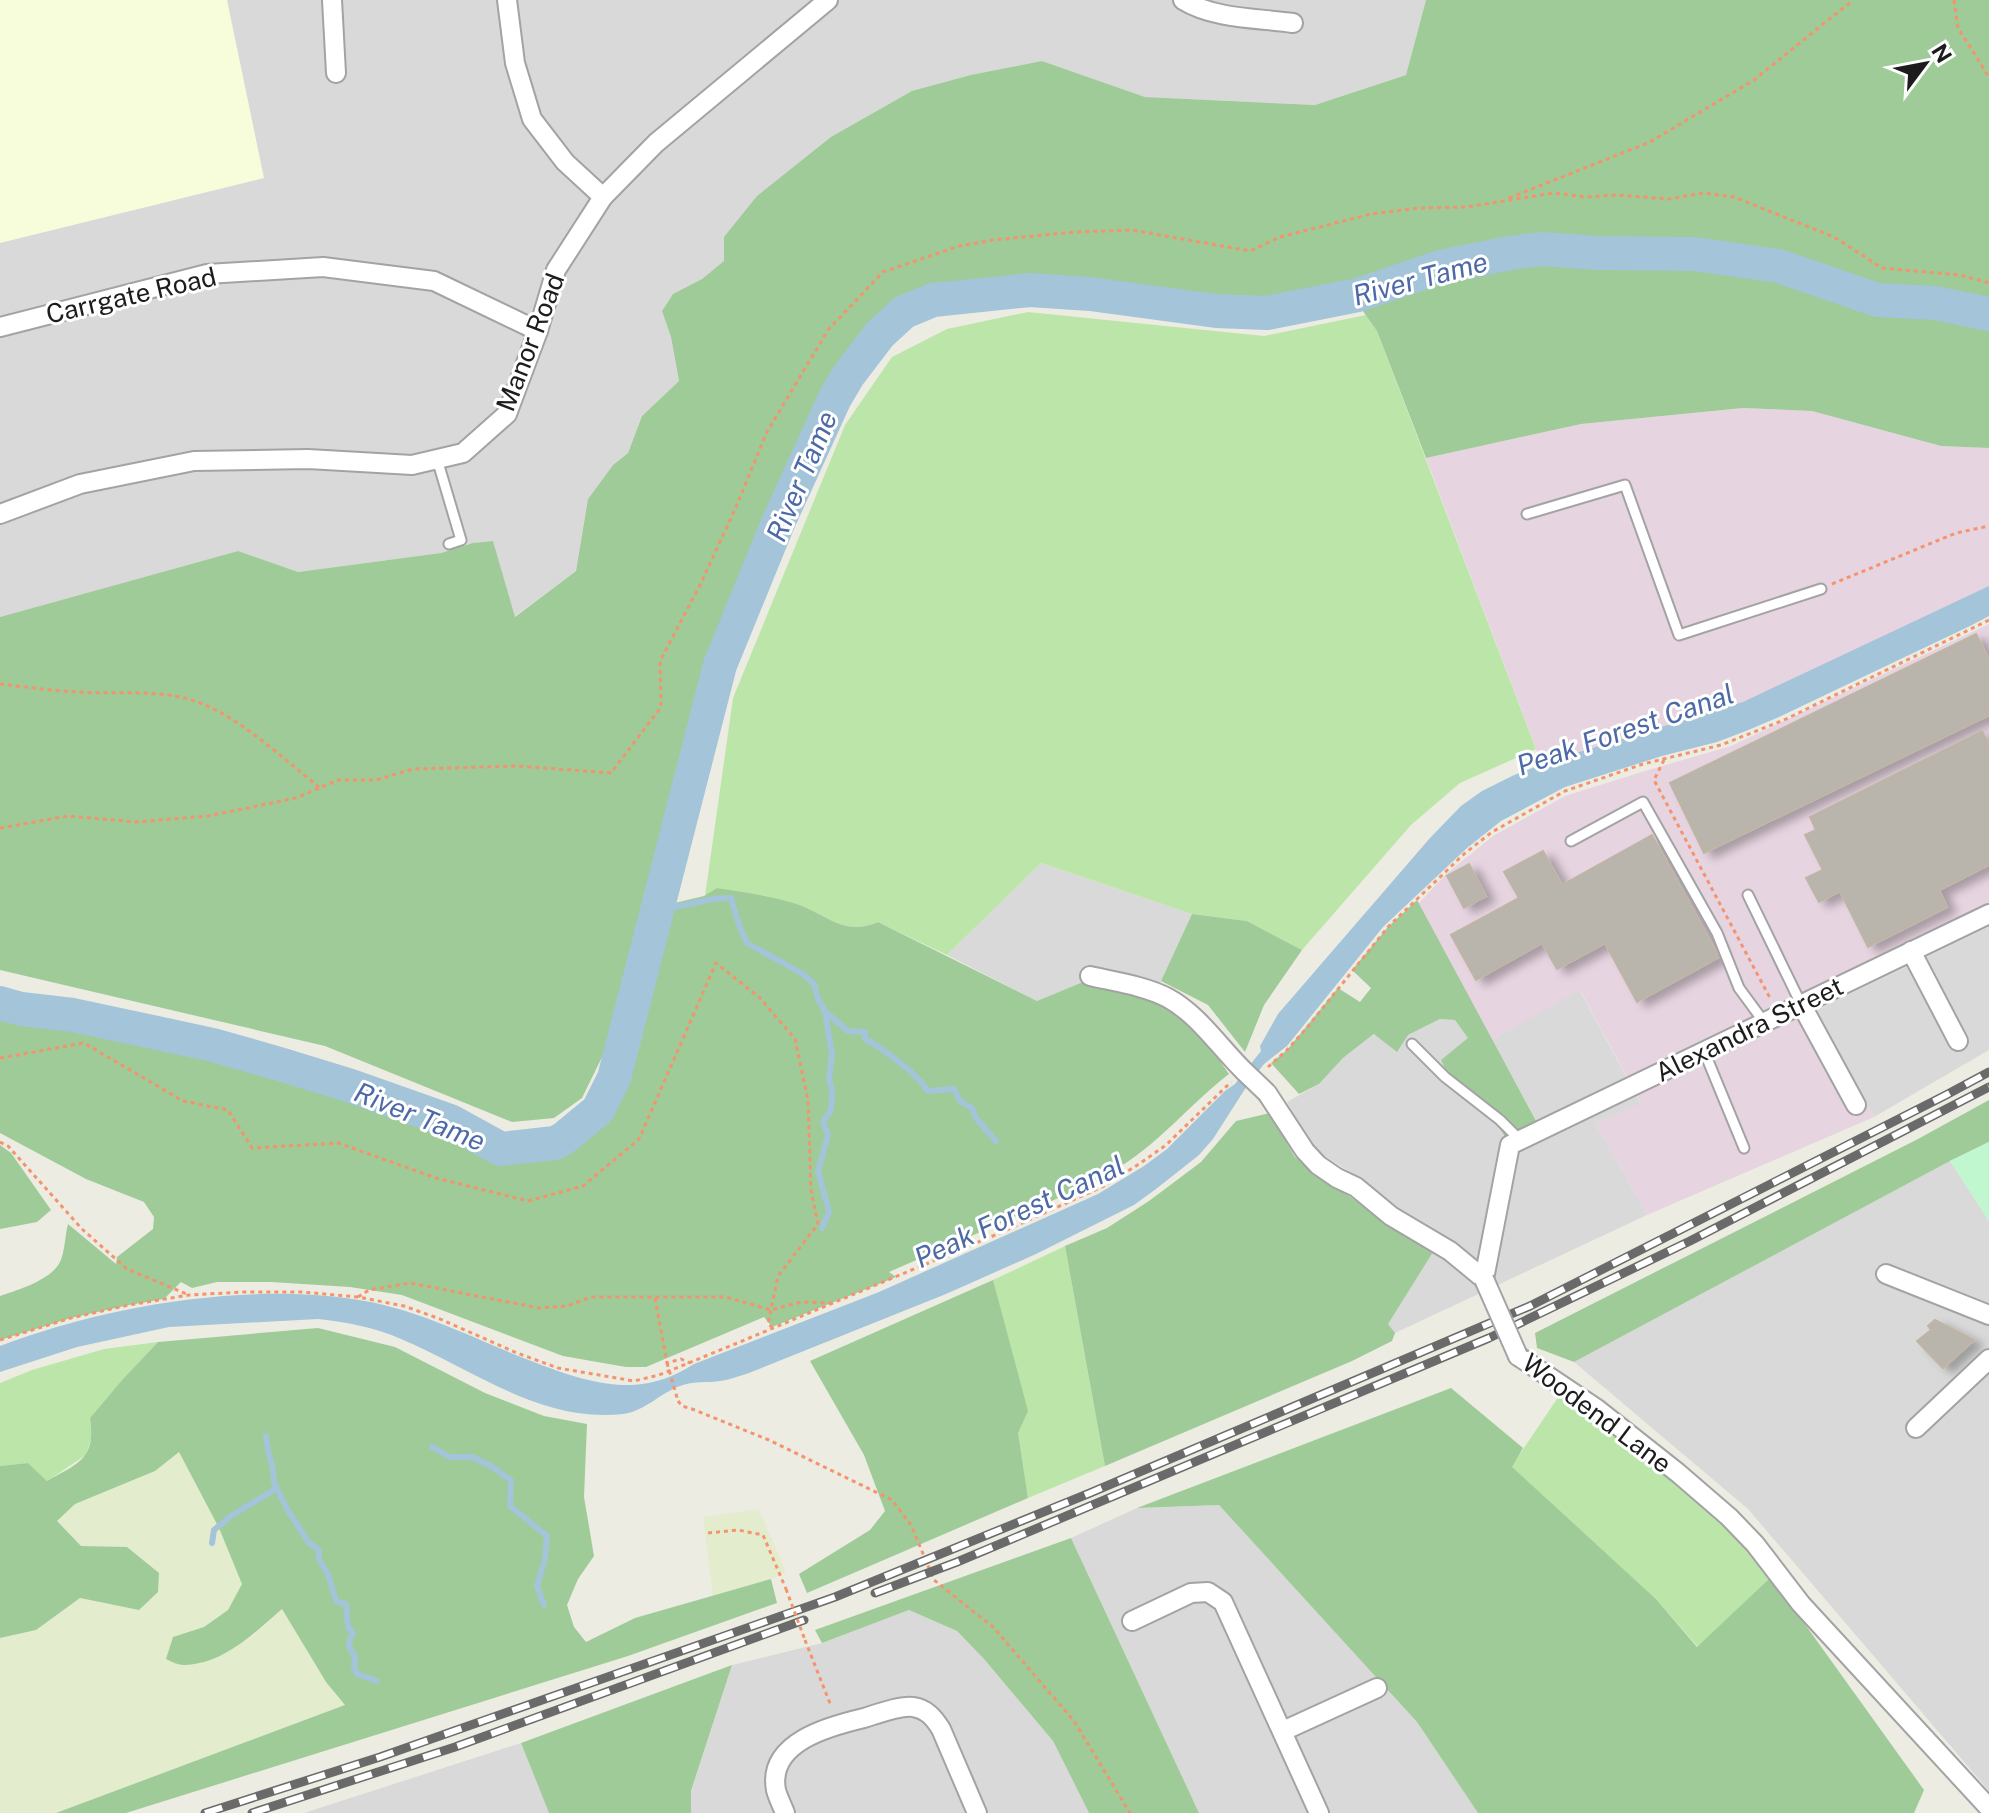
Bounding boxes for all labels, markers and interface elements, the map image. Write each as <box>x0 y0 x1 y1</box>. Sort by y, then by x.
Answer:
north arrow <box>1885 24 1965 104</box>
text: N <box>1926 39 1958 68</box>
water label: River Tame <box>1349 244 1491 312</box>
street label: Carrgate Road <box>43 260 219 330</box>
street label: Manor Road <box>490 269 570 415</box>
water label: River Tame <box>759 406 843 546</box>
water label: Peak Forest Canal <box>1512 676 1738 782</box>
street label: Alexandra Street <box>1650 970 1848 1088</box>
water label: River Tame <box>350 1075 490 1157</box>
water label: Peak Forest Canal <box>909 1148 1129 1274</box>
street label: Woodend Lane <box>1516 1347 1678 1479</box>

